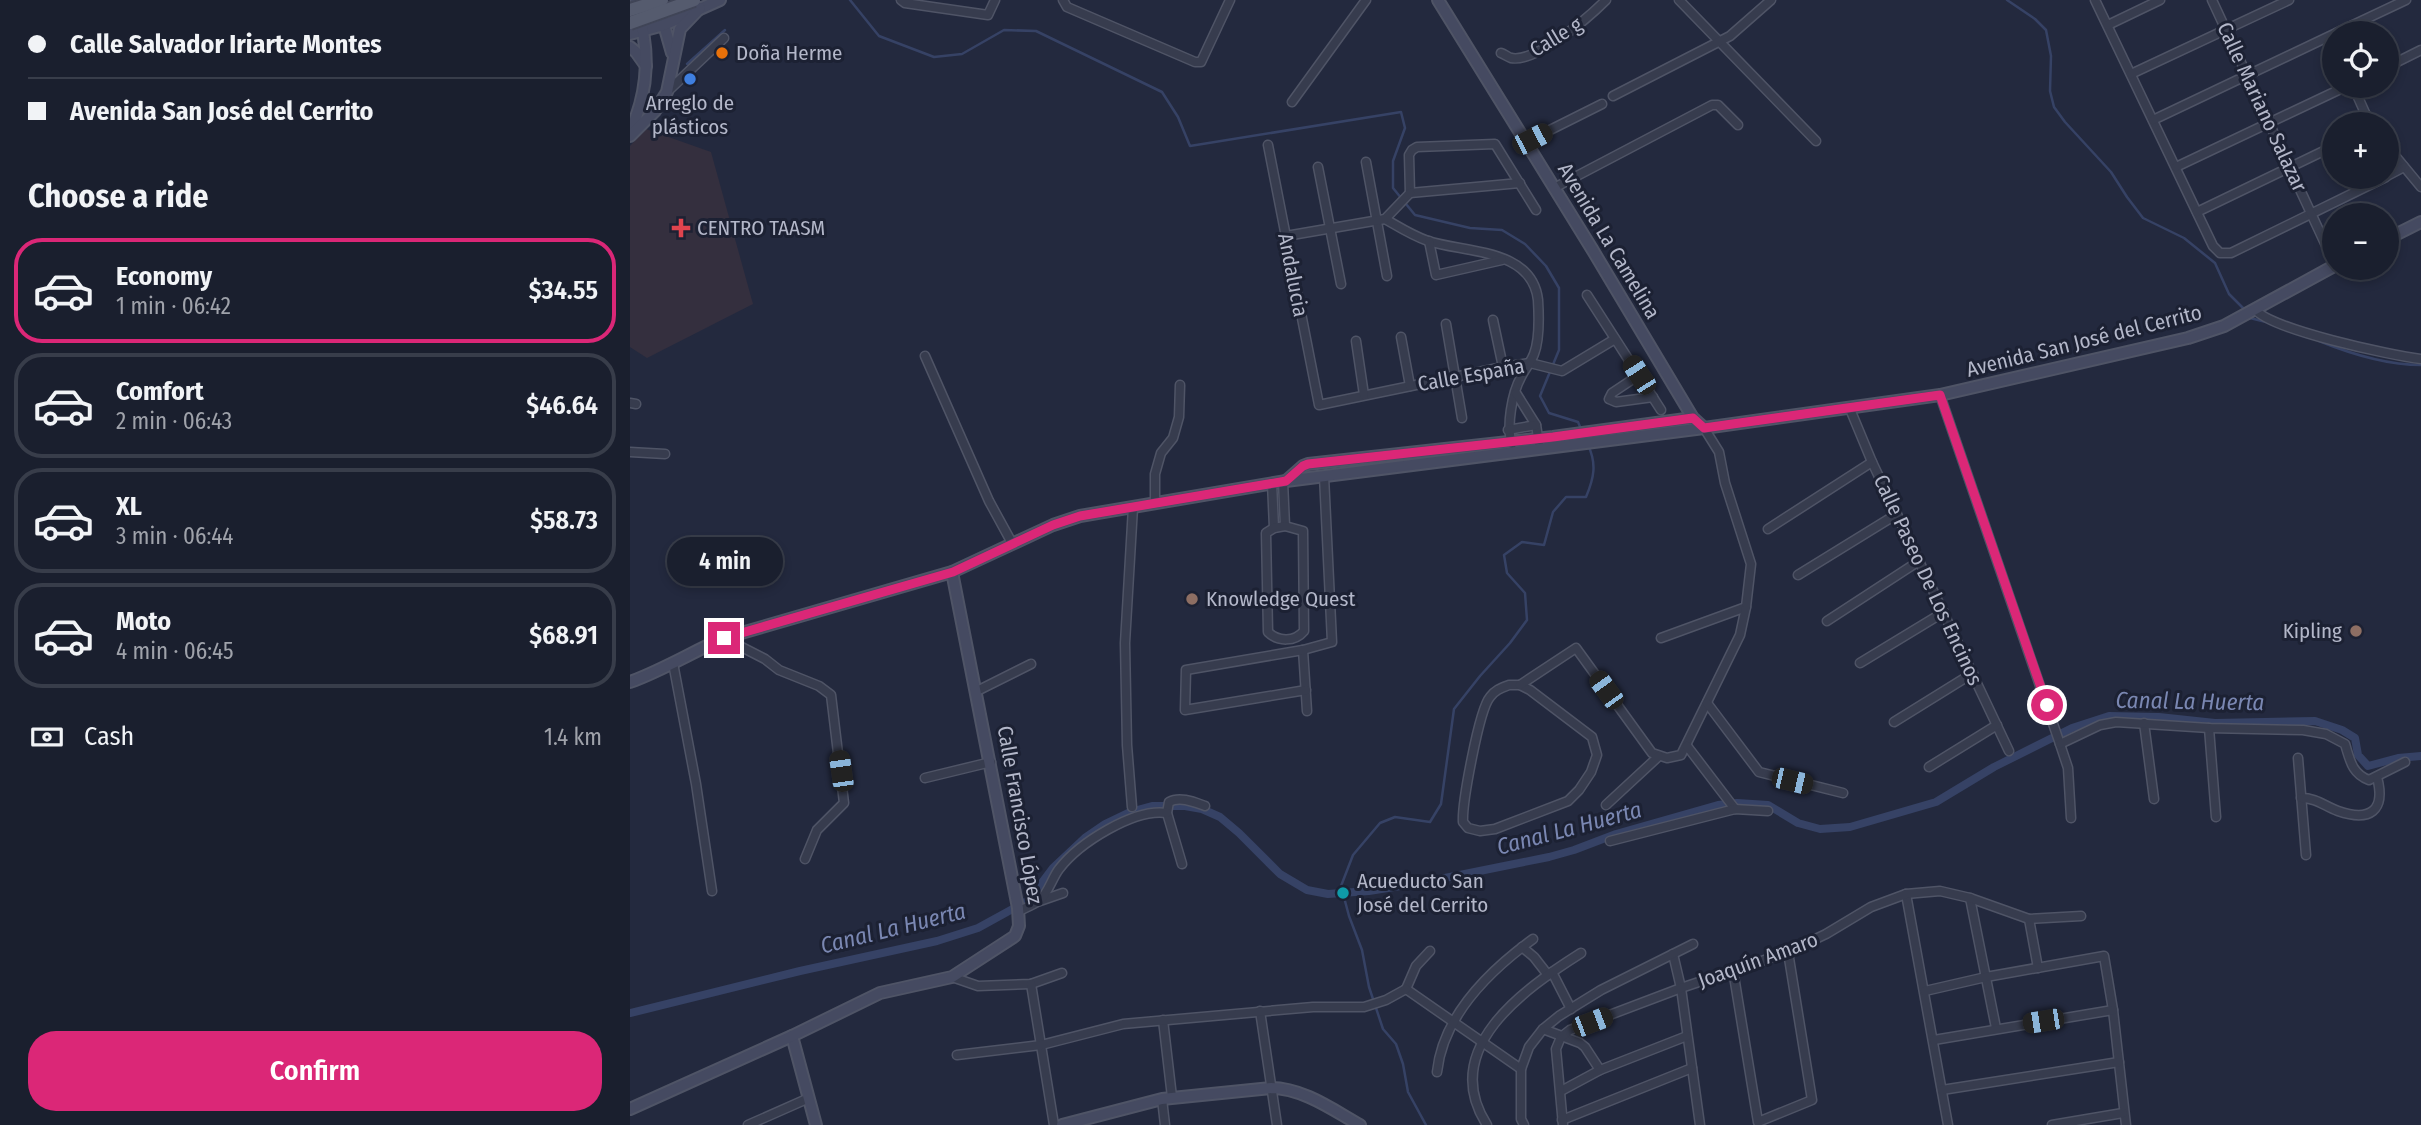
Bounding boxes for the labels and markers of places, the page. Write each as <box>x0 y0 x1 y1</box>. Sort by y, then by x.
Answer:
place label: Doña Herme <box>736 40 843 66</box>
marker: Doña Herme <box>714 45 730 61</box>
marker: Arreglo de plásticos <box>682 71 698 87</box>
place label: Arreglo de plásticos <box>646 90 734 140</box>
place label: CENTRO TAASM <box>697 215 825 241</box>
marker: CENTRO TAASM <box>671 218 691 238</box>
place label: Knowledge Quest <box>1206 586 1355 612</box>
marker: Knowledge Quest <box>1184 591 1200 607</box>
place label: Kipling <box>2283 618 2342 644</box>
marker: Kipling <box>2348 623 2364 639</box>
place label: Acueducto San José del Cerrito <box>1357 868 1488 918</box>
marker: Acueducto San José del Cerrito <box>1335 885 1351 901</box>

